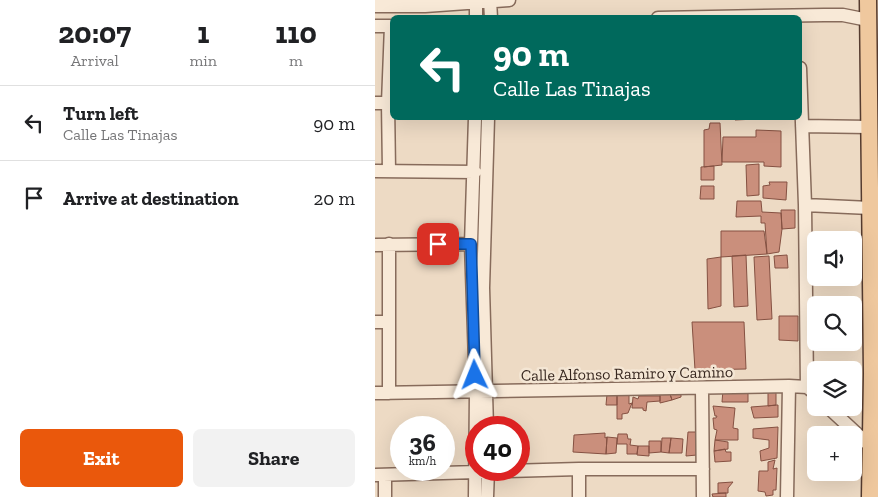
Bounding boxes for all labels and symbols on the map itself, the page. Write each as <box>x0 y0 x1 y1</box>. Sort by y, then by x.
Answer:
pin <box>417 223 459 265</box>
position arrow <box>448 348 500 400</box>
street label: Calle Alfonso Ramiro y Camino <box>521 362 733 385</box>
speed limit sign: 40 <box>465 416 530 481</box>

